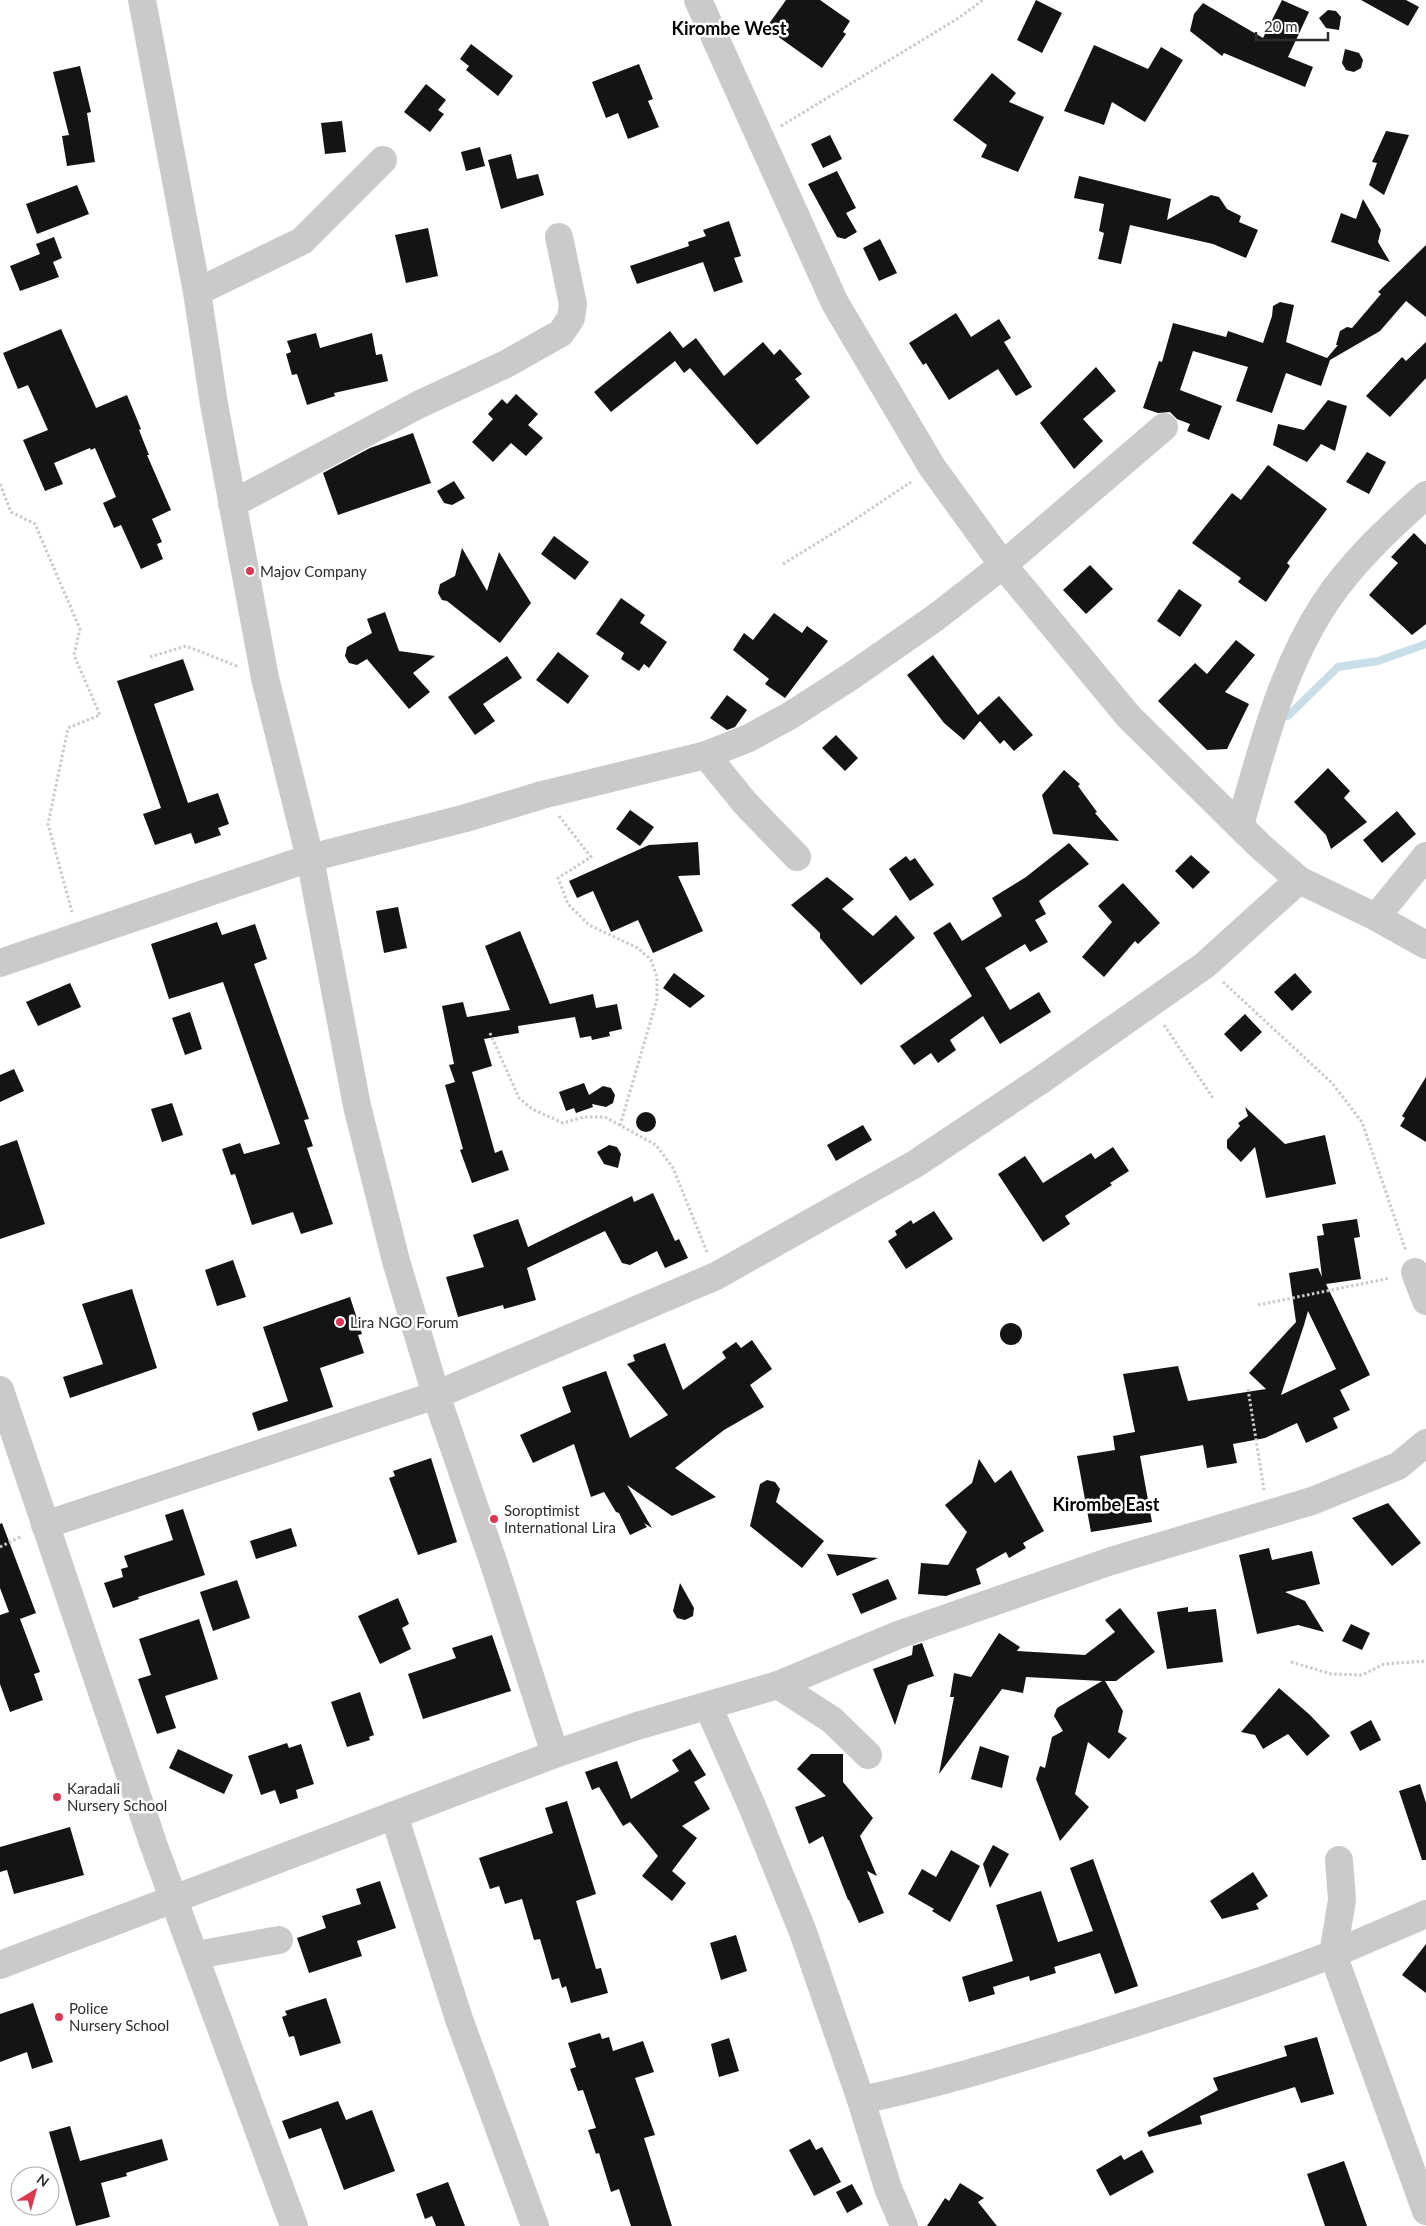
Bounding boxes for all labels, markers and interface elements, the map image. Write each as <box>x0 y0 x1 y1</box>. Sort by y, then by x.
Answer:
scale bar <box>1256 10 1328 42</box>
district label: Kirombe West <box>672 17 787 39</box>
text: 20 m <box>1264 17 1298 35</box>
place label: Majov Company <box>260 562 367 580</box>
marker: Majov Company <box>244 565 256 577</box>
place label: Lira NGO Forum <box>350 1313 459 1331</box>
marker: Lira NGO Forum <box>334 1316 346 1328</box>
district label: Kirombe East <box>1052 1493 1160 1515</box>
place label: Soroptimist International Lira <box>504 1501 616 1536</box>
marker: Soroptimist International Lira <box>488 1513 500 1525</box>
place label: Karadali Nursery School <box>67 1779 167 1814</box>
marker: Karadali Nursery School <box>51 1791 63 1803</box>
place label: Police Nursery School <box>69 1999 169 2034</box>
marker: Police Nursery School <box>53 2011 65 2023</box>
north arrow <box>10 2166 60 2216</box>
text: N <box>34 2170 53 2190</box>

